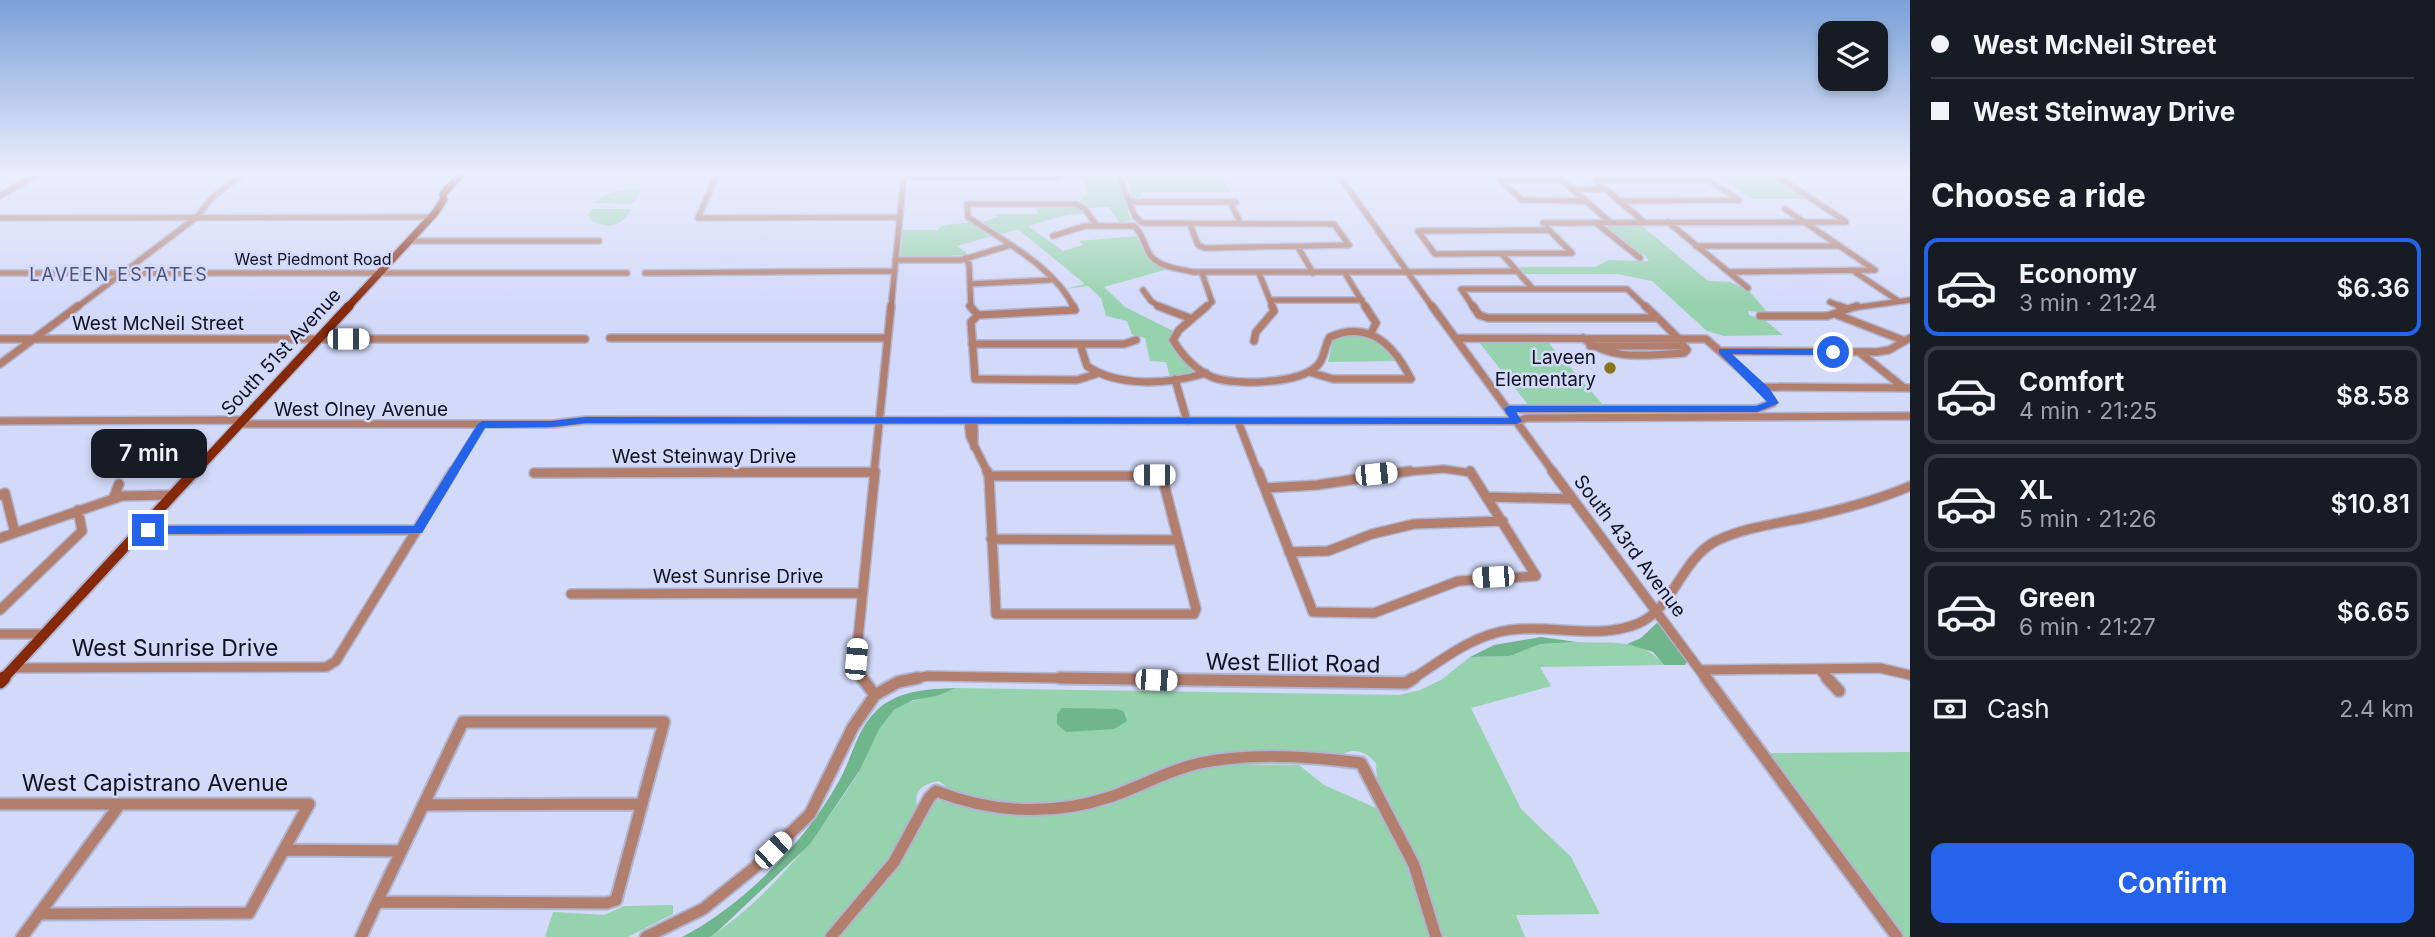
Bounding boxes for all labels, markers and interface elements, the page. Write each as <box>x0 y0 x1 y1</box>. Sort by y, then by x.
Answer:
map controls <box>1818 21 1888 91</box>
button: layers <box>1818 21 1888 91</box>
text: West McNeil Street <box>1973 29 2216 60</box>
text: West Steinway Drive <box>1973 96 2235 127</box>
text: Choose a ride <box>1931 176 2146 215</box>
street label: West Piedmont Road <box>234 249 392 269</box>
icon: car <box>1935 256 1998 319</box>
text: Economy <box>2019 258 2137 289</box>
district label: LAVEEN ESTATES <box>29 264 209 285</box>
text: $6.36 <box>2336 272 2410 303</box>
street label: South 51st Avenue <box>216 284 346 420</box>
text: 3 min · 21:24 <box>2019 289 2157 317</box>
street label: West McNeil Street <box>72 312 244 335</box>
car <box>328 329 370 350</box>
route start <box>1817 336 1849 368</box>
place label: Laveen Elementary <box>1495 346 1596 391</box>
marker: Laveen Elementary <box>1602 360 1618 376</box>
icon: car <box>1935 364 1998 427</box>
text: Comfort <box>2019 366 2124 397</box>
text: $8.58 <box>2336 380 2410 411</box>
text: 4 min · 21:25 <box>2019 397 2157 425</box>
street label: West Olney Avenue <box>274 398 448 421</box>
callout: 7 min <box>90 428 206 477</box>
text: 7 min <box>119 439 179 467</box>
street label: West Steinway Drive <box>612 445 796 468</box>
car <box>1355 461 1398 487</box>
car <box>1134 465 1176 486</box>
street label: South 43rd Avenue <box>1569 470 1691 622</box>
icon: car <box>1935 472 1998 535</box>
text: XL <box>2019 474 2053 505</box>
text: $10.81 <box>2330 488 2410 519</box>
text: 5 min · 21:26 <box>2019 505 2157 533</box>
route end <box>132 514 164 546</box>
street label: West Sunrise Drive <box>653 565 823 588</box>
car <box>1472 565 1515 589</box>
icon: car <box>1935 580 1998 643</box>
text: Green <box>2019 582 2096 613</box>
text: $6.65 <box>2337 596 2410 627</box>
text: 6 min · 21:27 <box>2019 613 2156 641</box>
street label: West Sunrise Drive <box>72 634 278 662</box>
car <box>844 637 869 681</box>
street label: West Elliot Road <box>1205 647 1381 679</box>
car <box>1135 669 1178 691</box>
icon: cash <box>1931 690 1969 728</box>
text: Cash <box>1987 693 2050 724</box>
text: 2.4 km <box>2339 695 2414 723</box>
street label: West Capistrano Avenue <box>22 769 288 797</box>
car <box>751 828 796 872</box>
button: Confirm <box>1931 843 2414 923</box>

